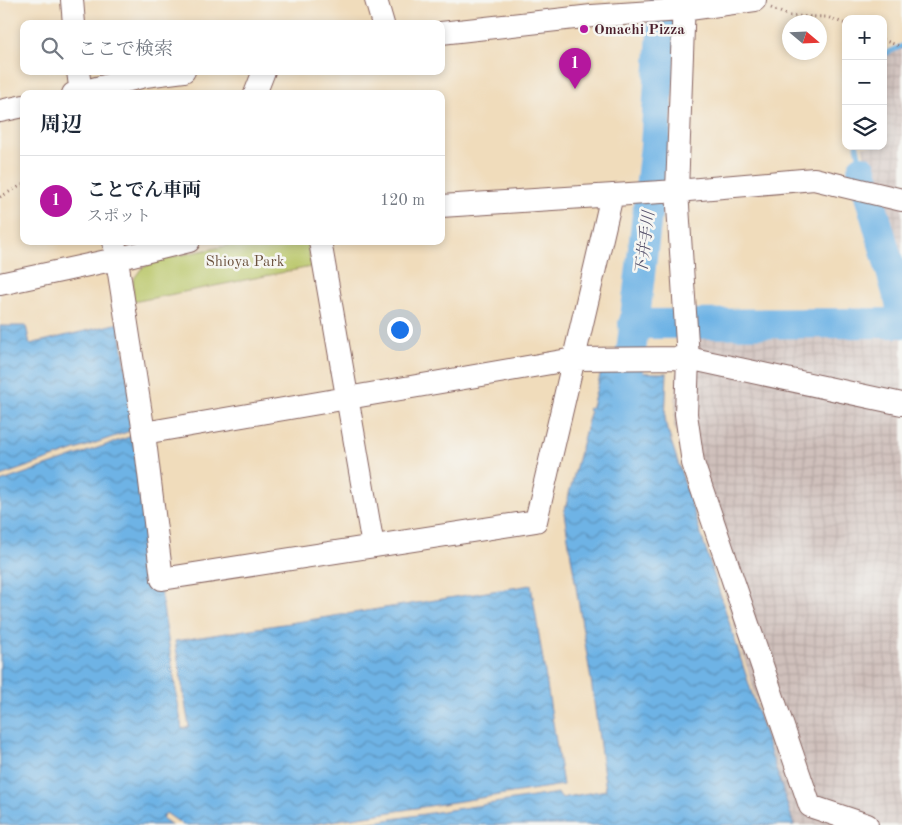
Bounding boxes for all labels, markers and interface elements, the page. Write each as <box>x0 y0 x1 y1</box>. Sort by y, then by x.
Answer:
north arrow <box>782 15 827 60</box>
map controls <box>842 15 887 150</box>
button: + <box>842 15 887 60</box>
search box <box>20 20 445 75</box>
marker: Omachi Pizza <box>578 23 590 35</box>
place label: Omachi Pizza <box>594 23 685 38</box>
icon: search <box>38 34 66 62</box>
text: ここで検索 <box>78 41 173 60</box>
pin: 1 <box>559 48 591 89</box>
button: − <box>842 60 887 105</box>
button: layers <box>842 105 887 150</box>
text: 周辺 <box>40 115 82 136</box>
text: ことでん車両 <box>87 182 201 201</box>
text: 1 <box>51 193 61 209</box>
text: 120 m <box>380 193 425 209</box>
water label: 下井手川 <box>632 208 658 276</box>
text: スポット <box>87 209 151 225</box>
park label: Shioya Park <box>206 255 285 270</box>
your location <box>387 317 413 343</box>

